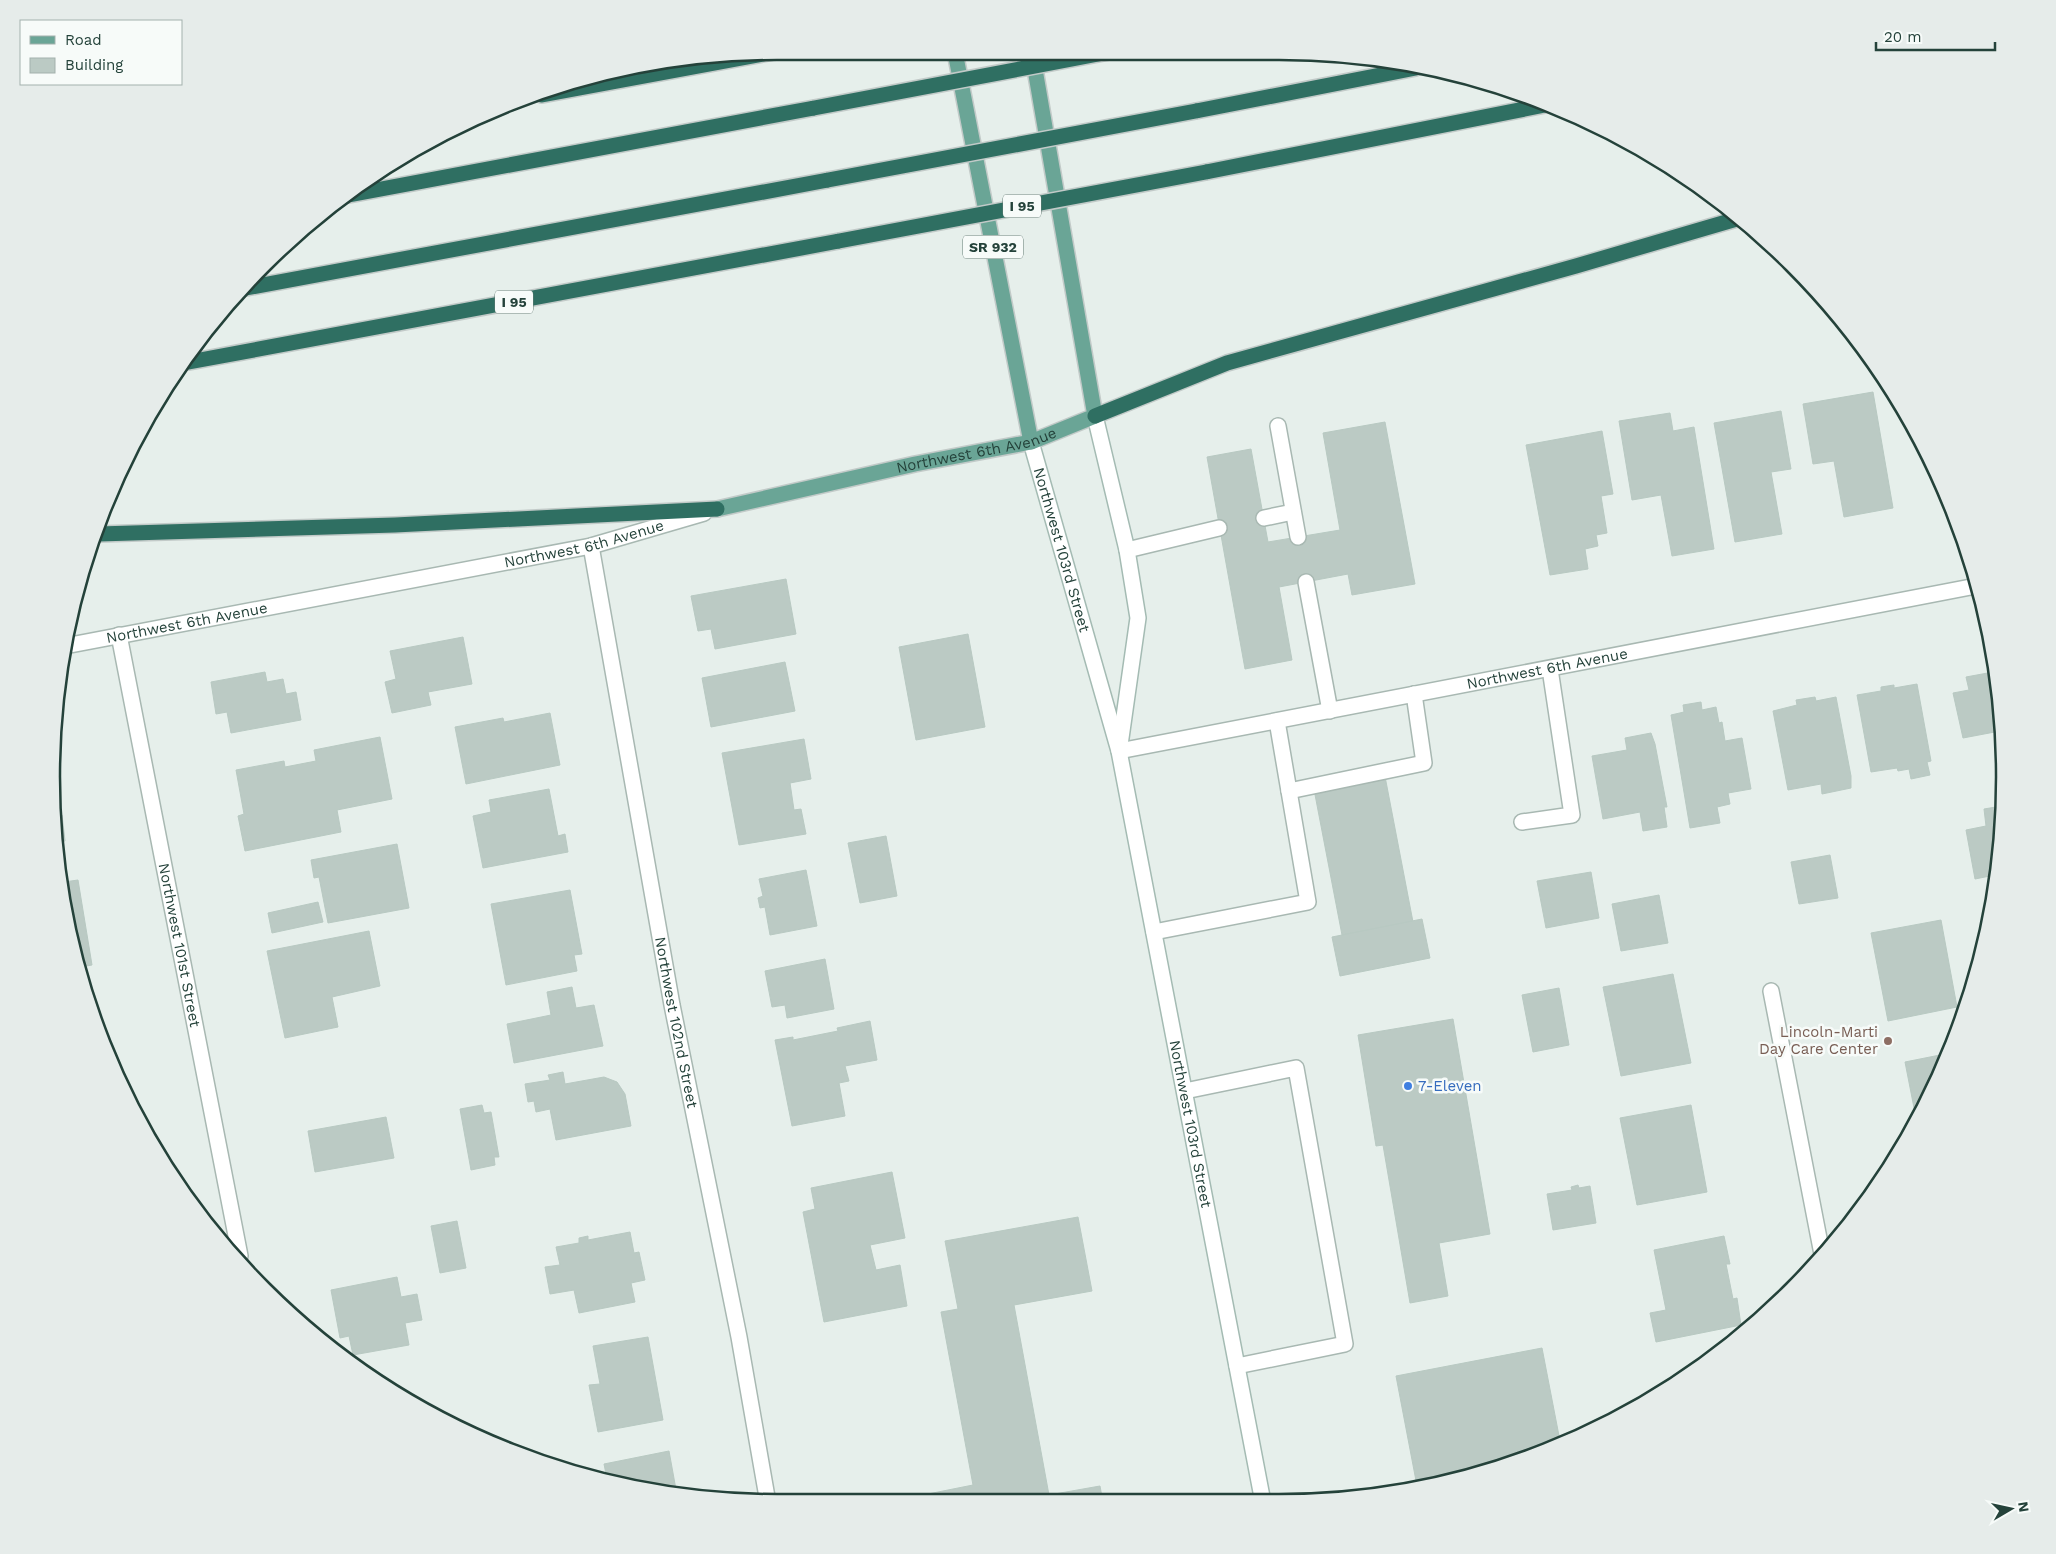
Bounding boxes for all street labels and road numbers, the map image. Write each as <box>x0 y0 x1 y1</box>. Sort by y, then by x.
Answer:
road number: I 95 <box>1003 195 1041 218</box>
road number: SR 932 <box>963 236 1023 258</box>
road number: I 95 <box>495 290 533 314</box>
street label: Northwest 6th Avenue <box>895 424 1059 477</box>
street label: Northwest 103rd Street <box>1030 465 1094 635</box>
street label: Northwest 6th Avenue <box>503 516 666 571</box>
street label: Northwest 6th Avenue <box>105 599 269 647</box>
street label: Northwest 6th Avenue <box>1465 644 1629 693</box>
street label: Northwest 101st Street <box>155 862 204 1029</box>
street label: Northwest 102nd Street <box>651 935 702 1110</box>
street label: Northwest 103rd Street <box>1166 1039 1215 1210</box>

